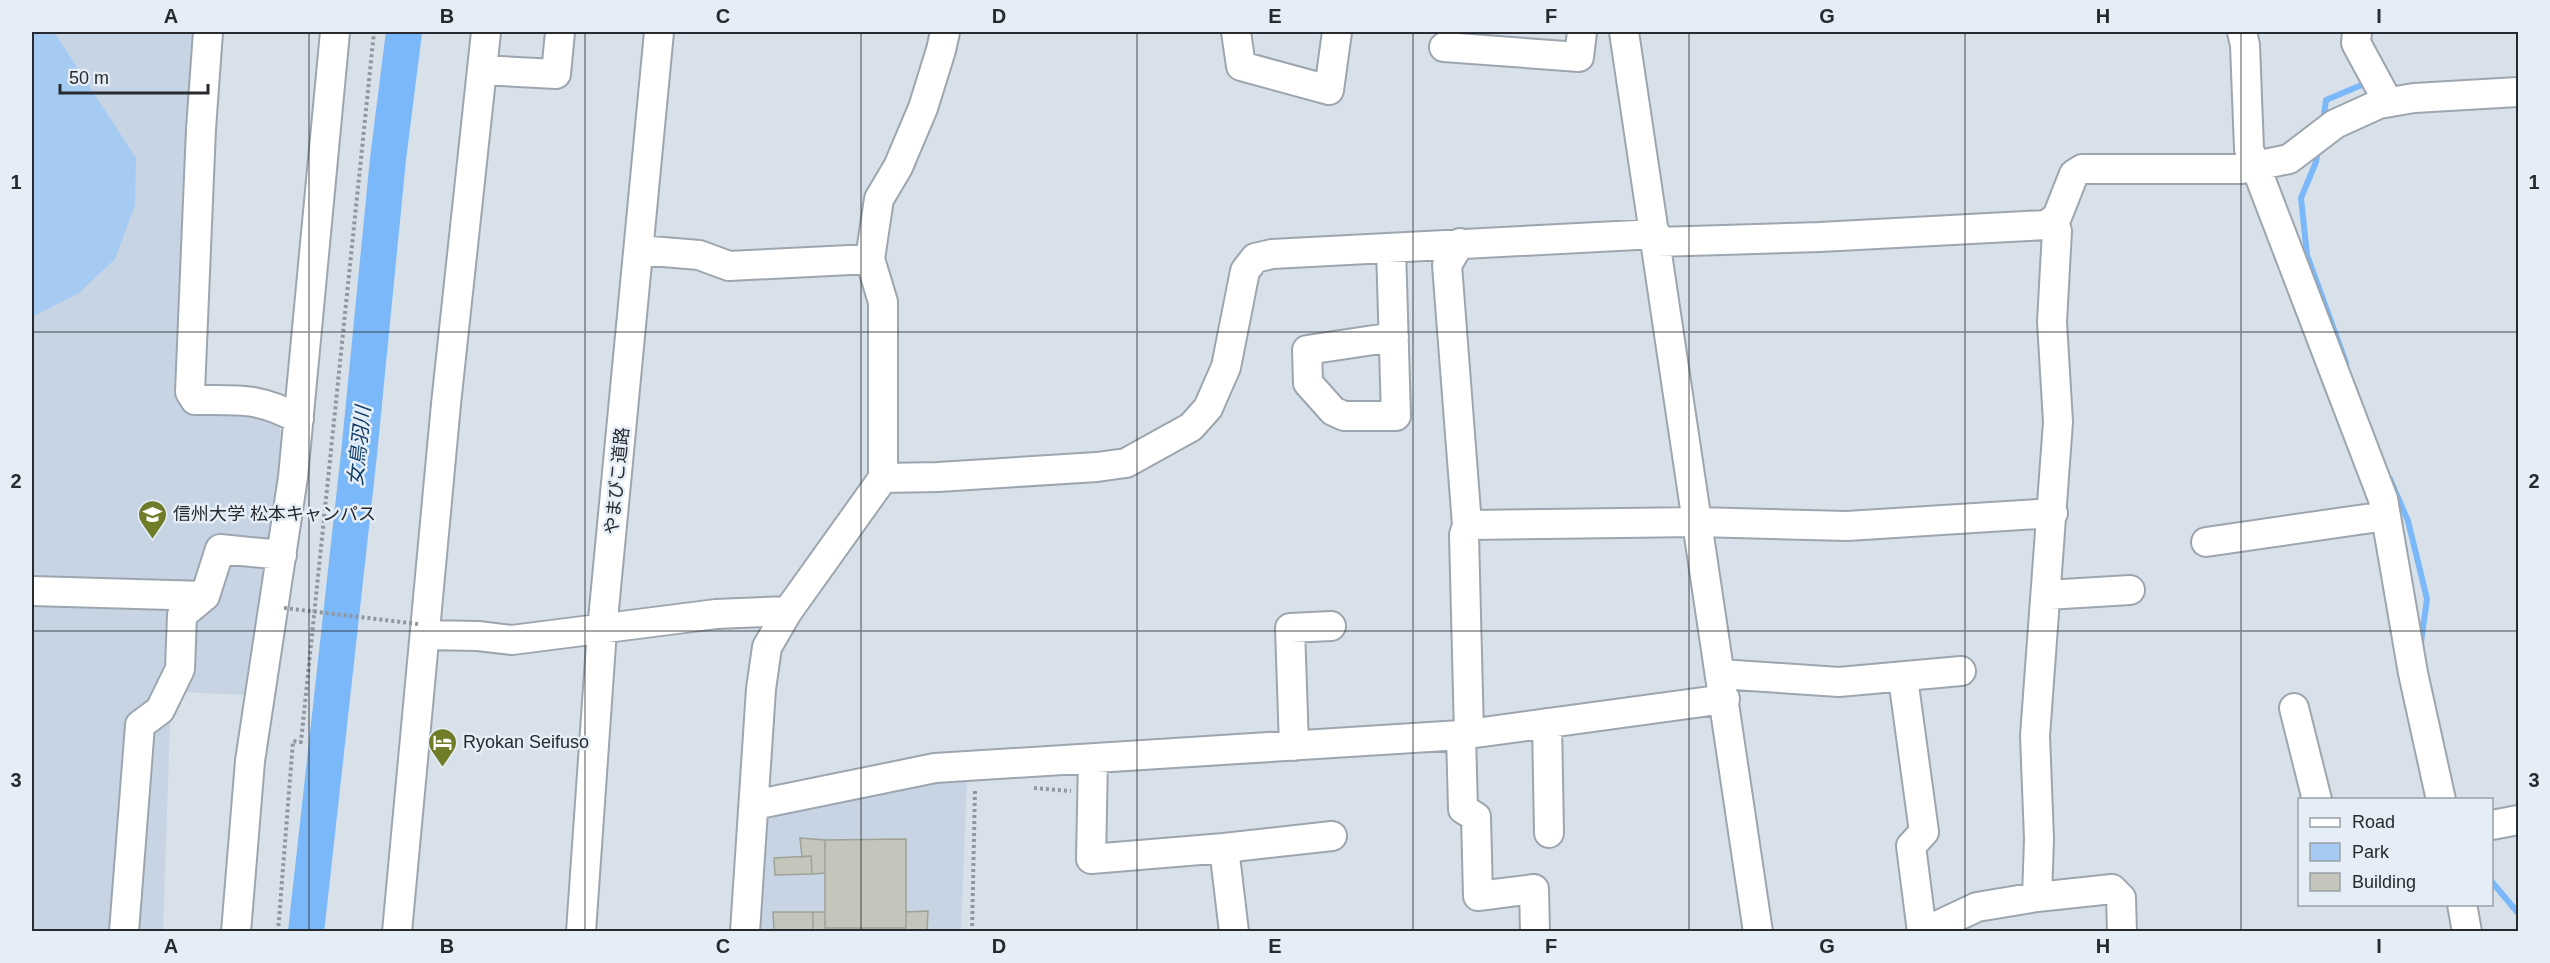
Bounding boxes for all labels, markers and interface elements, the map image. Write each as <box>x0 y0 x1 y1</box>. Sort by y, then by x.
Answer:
text: A <box>164 5 178 27</box>
text: B <box>440 5 454 27</box>
text: C <box>716 5 730 27</box>
text: D <box>992 5 1006 27</box>
text: E <box>1268 5 1282 27</box>
text: F <box>1545 5 1557 27</box>
text: G <box>1819 5 1835 27</box>
text: H <box>2096 5 2110 27</box>
text: I <box>2376 5 2382 27</box>
scale bar <box>60 57 208 95</box>
text: 50 m <box>69 68 109 88</box>
text: 1 <box>10 171 22 193</box>
text: 1 <box>2528 171 2540 193</box>
water label: 女鳥羽川 <box>344 403 374 487</box>
street label: やまびこ道路 <box>601 426 633 536</box>
text: 2 <box>10 470 22 492</box>
text: 2 <box>2528 470 2540 492</box>
school or university icon: 信州大学 松本キャンパス <box>136 498 168 540</box>
place label: 信州大学 松本キャンパス <box>173 504 376 524</box>
hotel icon: Ryokan Seifuso <box>426 726 458 768</box>
place label: Ryokan Seifuso <box>463 732 589 752</box>
text: 3 <box>10 769 22 791</box>
text: 3 <box>2528 769 2540 791</box>
legend <box>2298 798 2493 906</box>
text: Road <box>2352 812 2395 832</box>
text: Park <box>2352 842 2390 862</box>
text: Building <box>2352 872 2416 892</box>
text: A <box>164 935 178 957</box>
text: B <box>440 935 454 957</box>
text: C <box>716 935 730 957</box>
text: D <box>992 935 1006 957</box>
text: E <box>1268 935 1282 957</box>
text: F <box>1545 935 1557 957</box>
text: G <box>1819 935 1835 957</box>
text: H <box>2096 935 2110 957</box>
text: I <box>2376 935 2382 957</box>

